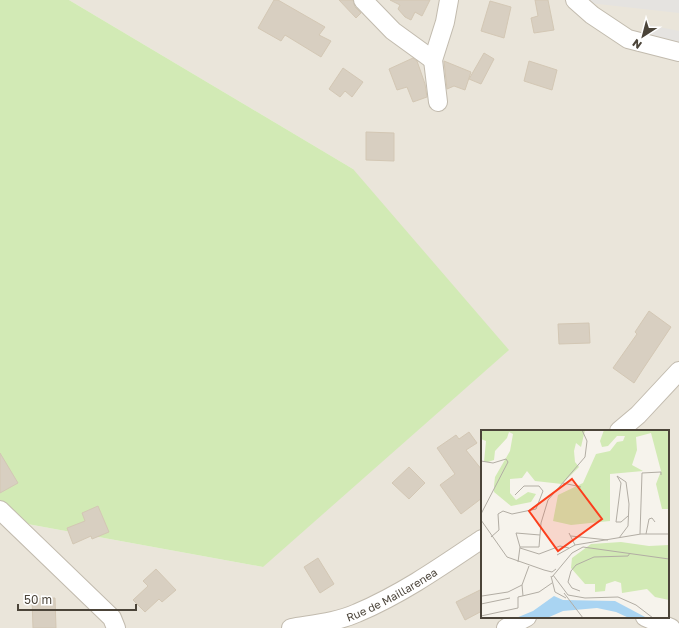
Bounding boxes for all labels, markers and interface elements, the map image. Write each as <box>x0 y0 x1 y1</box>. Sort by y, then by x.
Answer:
north arrow <box>623 16 663 56</box>
text: N <box>630 37 644 52</box>
inset map <box>481 430 669 618</box>
street label: Rue de Maillarenea <box>344 565 439 623</box>
scale bar <box>18 586 136 612</box>
text: 50 m <box>24 592 52 607</box>

